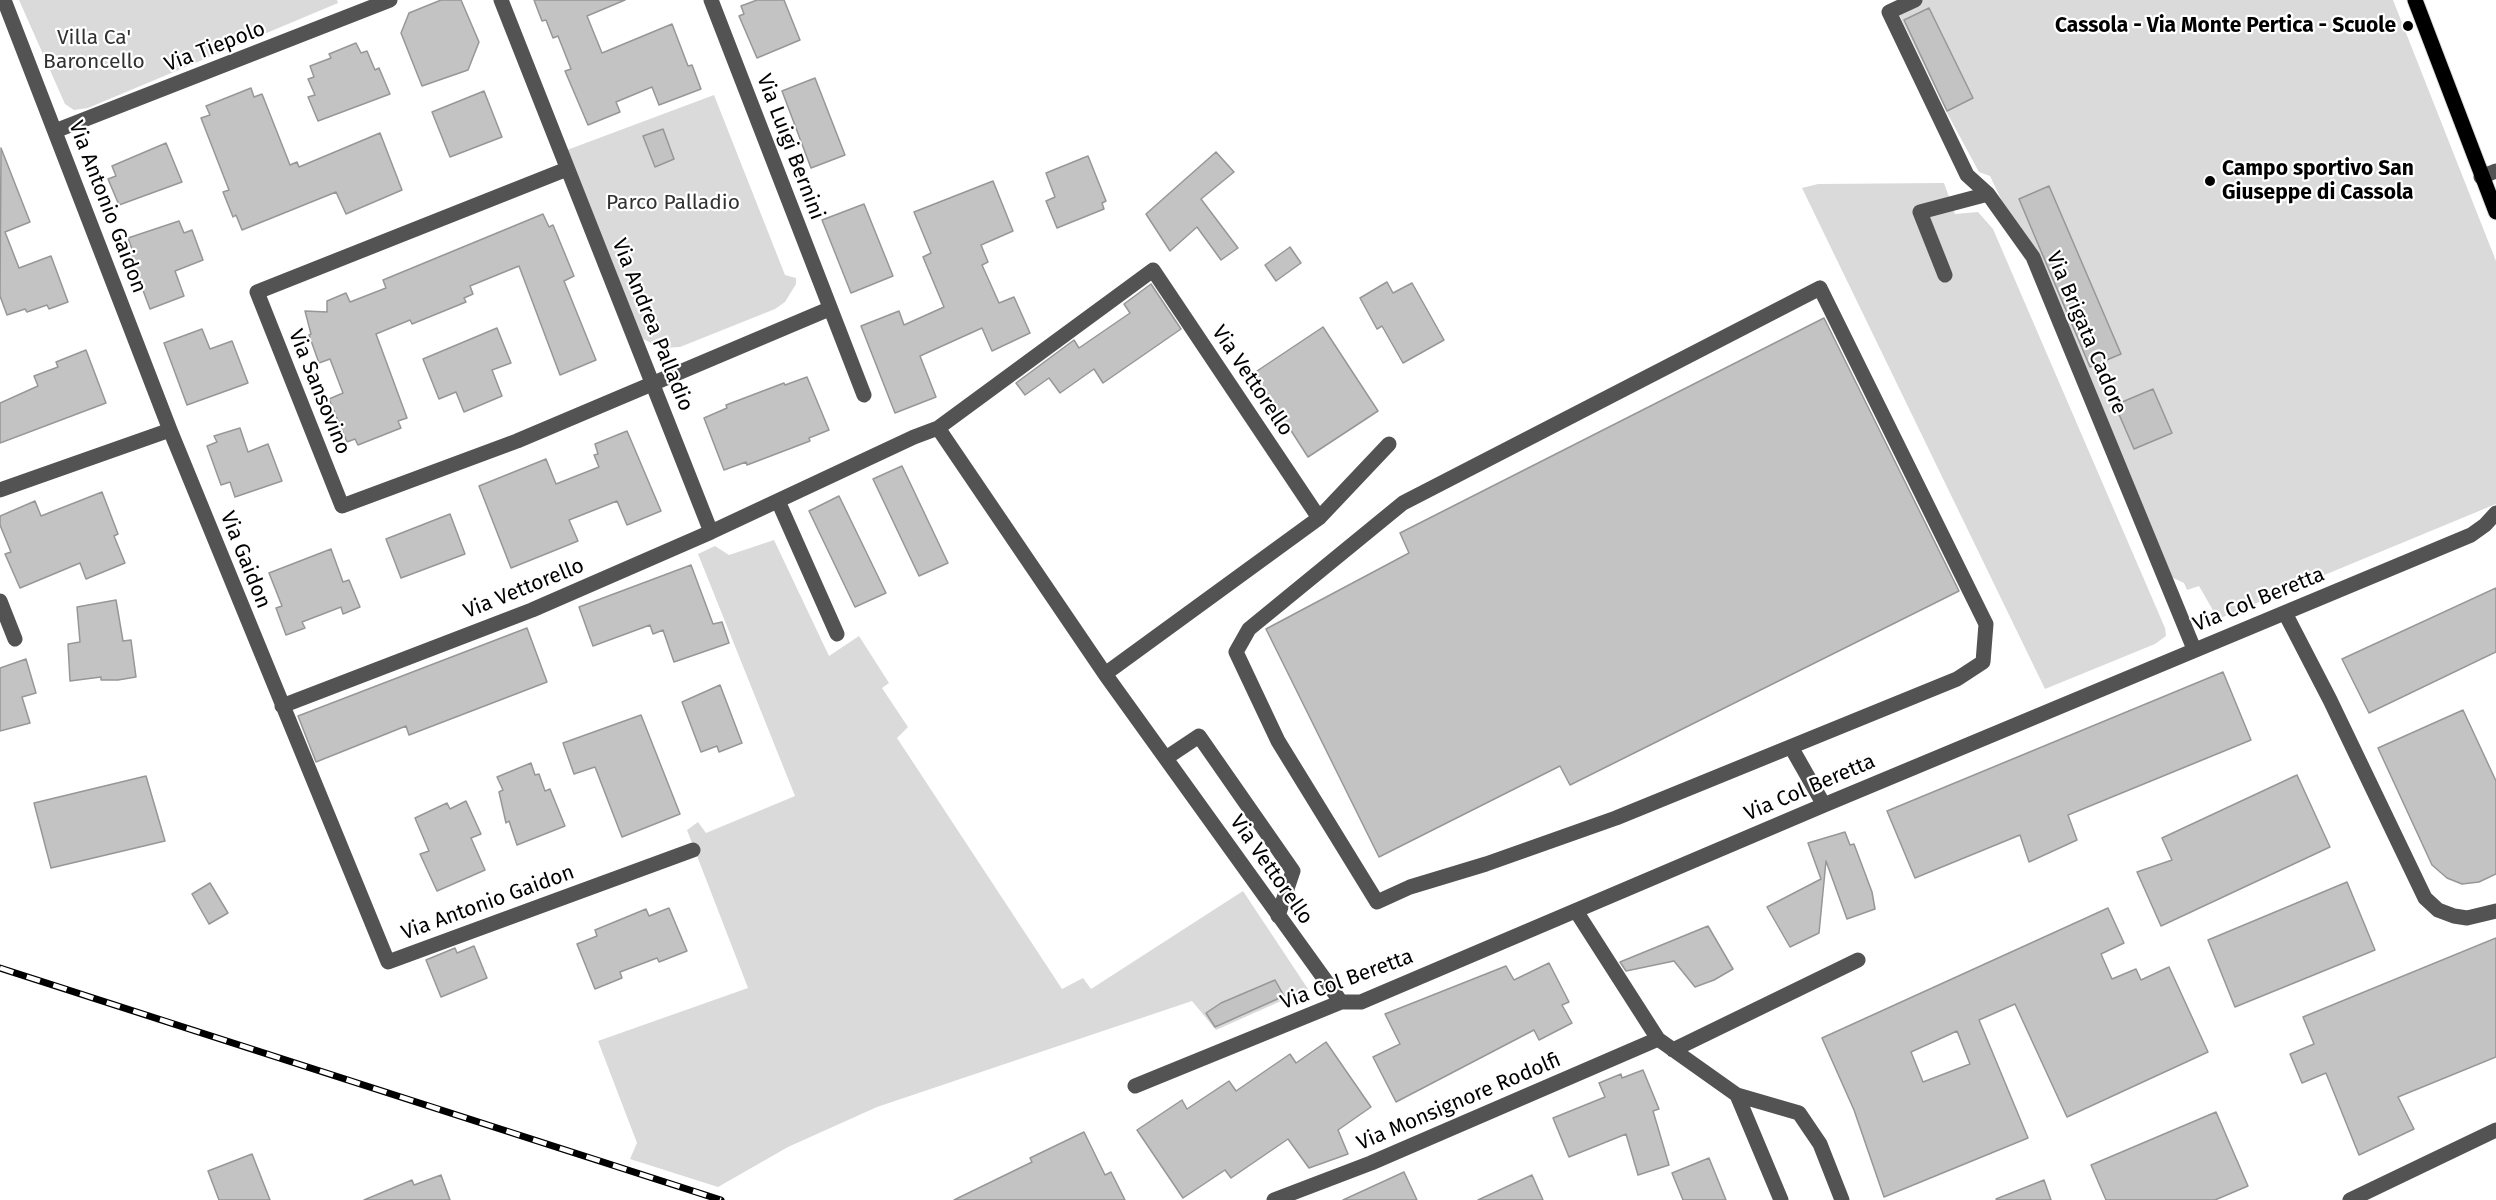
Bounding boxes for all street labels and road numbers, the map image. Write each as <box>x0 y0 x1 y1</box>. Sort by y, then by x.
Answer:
street label: Via Tiepolo <box>161 16 269 78</box>
street label: Via Luigi Bernini <box>751 71 829 223</box>
street label: Via Antonio Gaidon <box>63 117 151 297</box>
street label: Via Andrea Palladio <box>606 235 698 415</box>
street label: Via Brigata Cadore <box>2040 248 2132 418</box>
street label: Via Vettorello <box>1206 321 1298 441</box>
street label: Via Sansovino <box>282 326 356 458</box>
street label: Via Gaidon <box>214 508 276 612</box>
street label: Via Vettorello <box>460 553 588 625</box>
street label: Via Col Beretta <box>2190 562 2328 638</box>
street label: Via Col Beretta <box>1741 749 1879 827</box>
street label: Via Vettorello <box>1224 810 1318 930</box>
street label: Via Antonio Gaidon <box>398 860 578 946</box>
street label: Via Col Beretta <box>1277 944 1417 1016</box>
street label: Via Monsignore Rodolfi <box>1353 1048 1565 1156</box>

